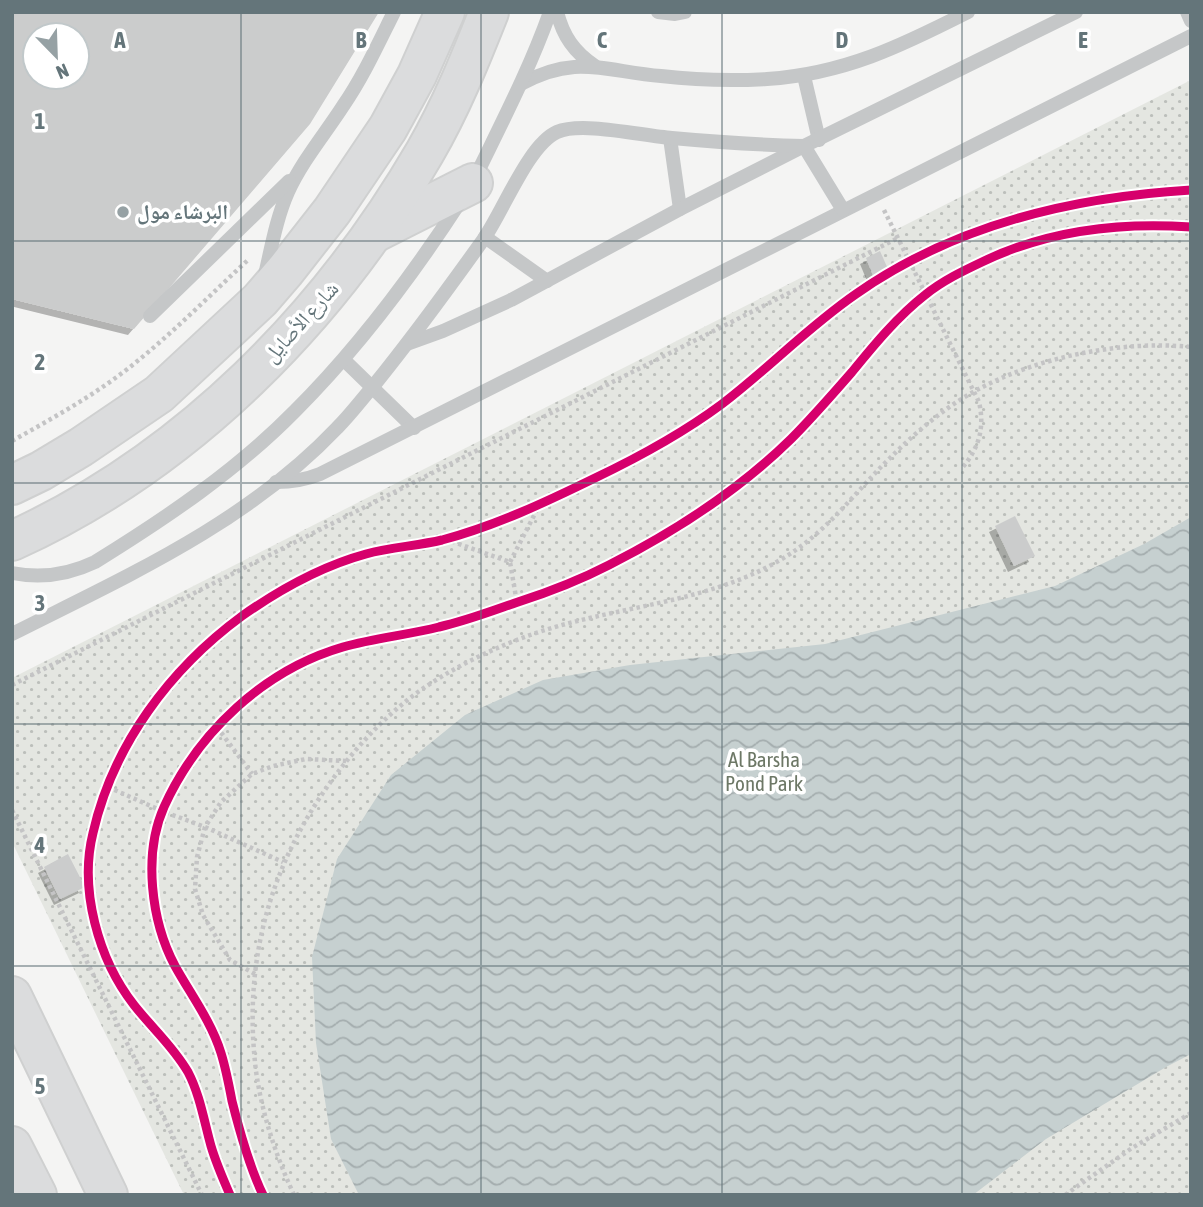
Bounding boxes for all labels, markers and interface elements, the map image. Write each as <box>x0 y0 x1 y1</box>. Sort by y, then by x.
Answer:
north arrow <box>21 21 91 91</box>
text: A <box>113 27 126 53</box>
text: B <box>356 27 367 53</box>
text: C <box>597 27 608 53</box>
text: D <box>836 27 849 53</box>
text: E <box>1078 27 1088 53</box>
text: N <box>53 59 72 84</box>
text: 1 <box>35 108 46 134</box>
place label: البرشاء مول <box>137 199 228 225</box>
marker: البرشاء مول <box>115 204 131 220</box>
street label: شارع الأصايل <box>258 276 344 368</box>
text: 2 <box>35 349 45 375</box>
text: 3 <box>35 590 45 616</box>
park label: Al Barsha Pond Park <box>725 747 803 795</box>
text: 4 <box>34 832 46 858</box>
text: 5 <box>35 1073 46 1099</box>

